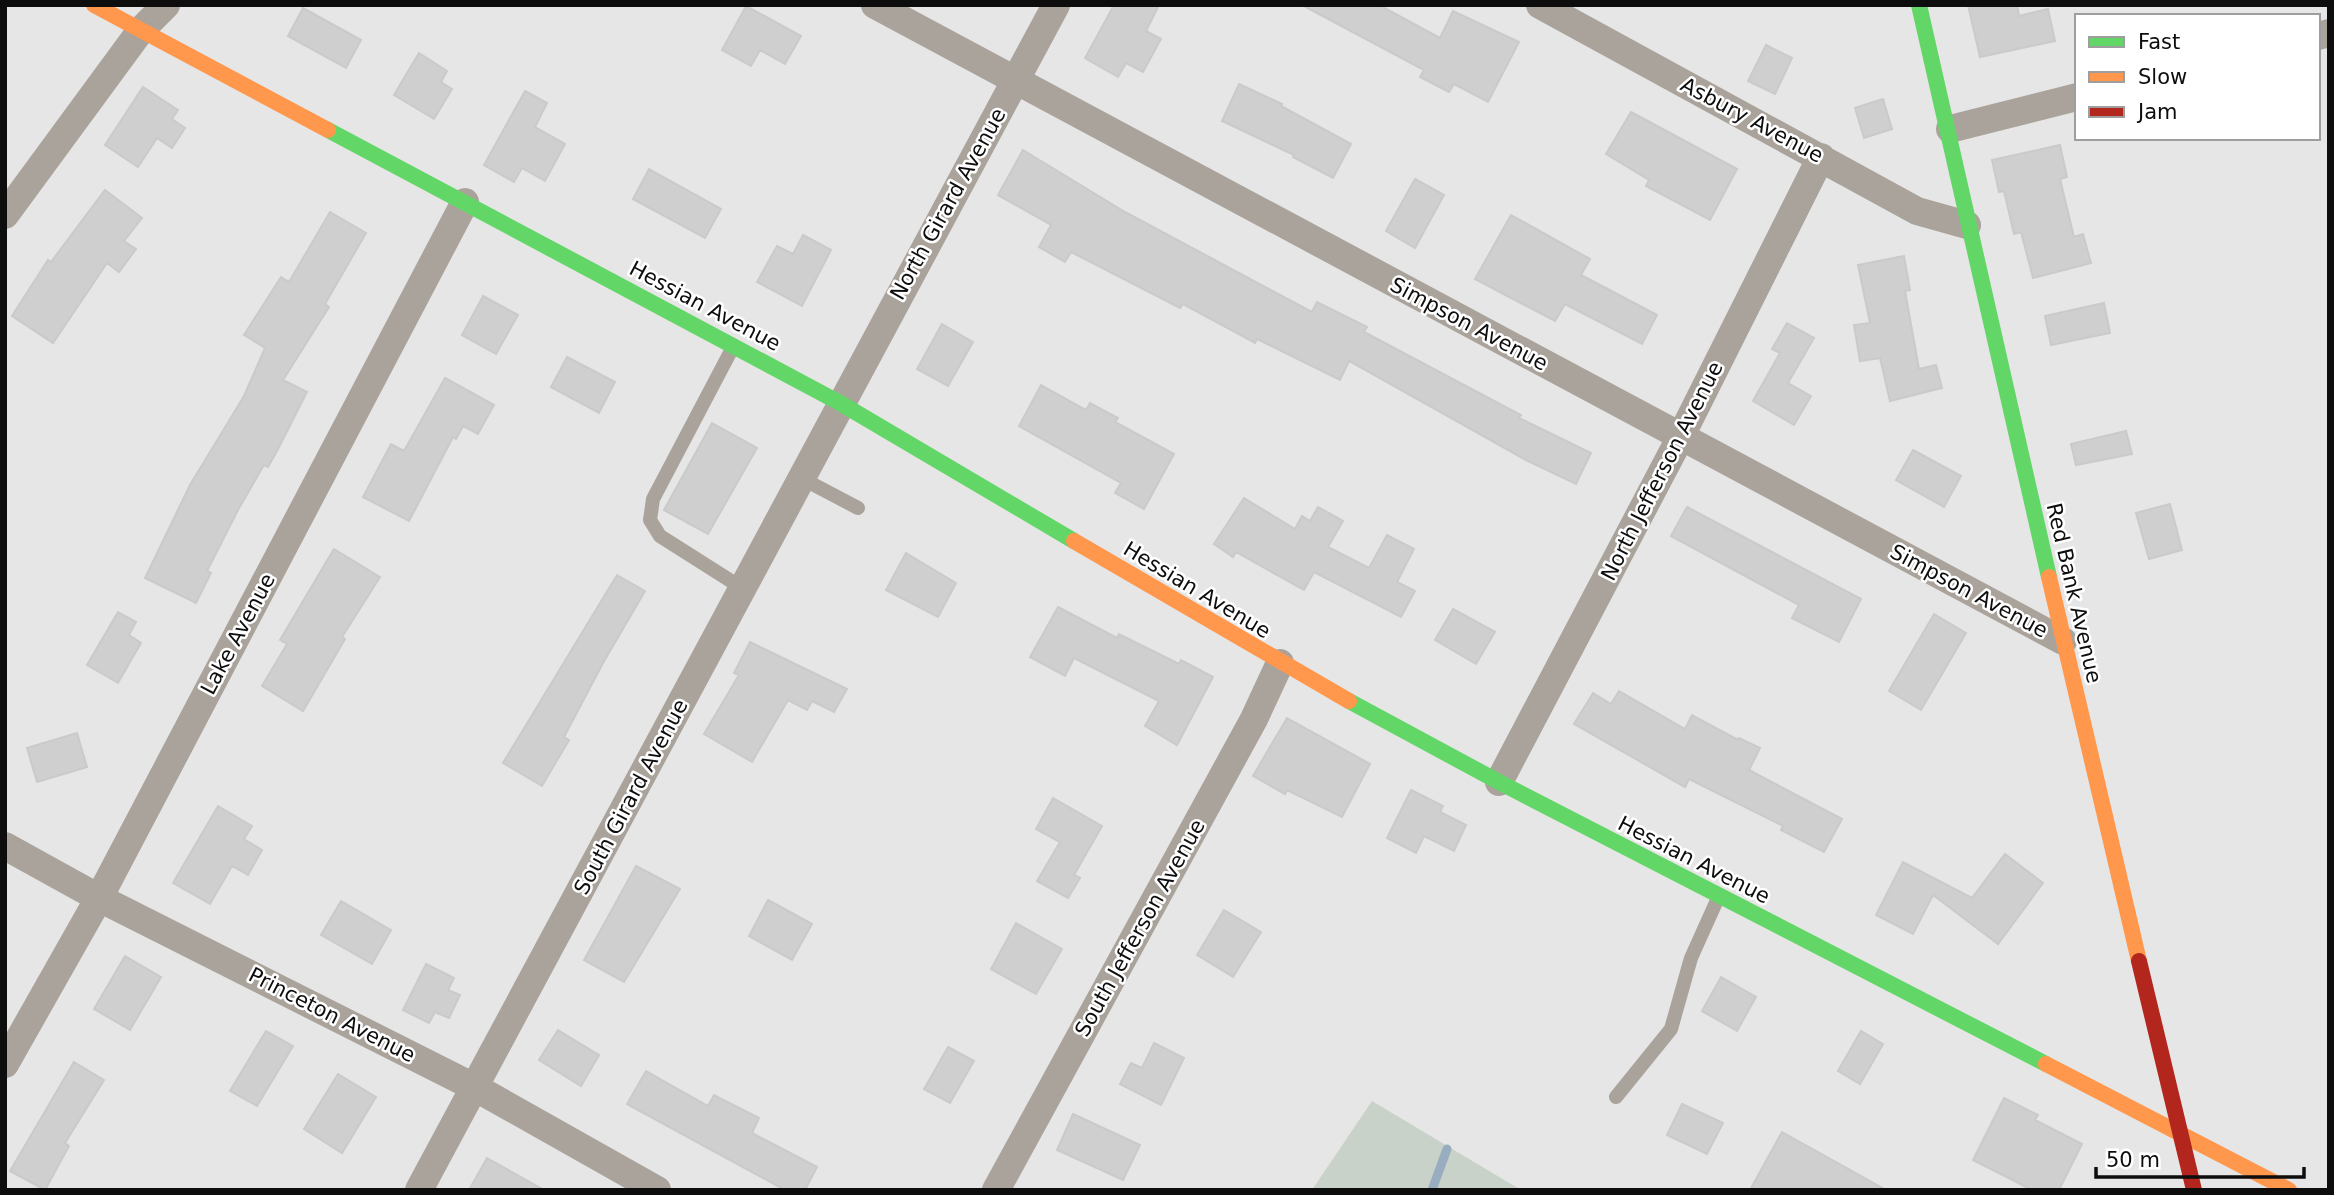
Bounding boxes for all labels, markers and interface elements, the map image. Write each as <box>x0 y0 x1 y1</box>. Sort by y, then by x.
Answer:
legend <box>2075 14 2320 140</box>
text: Fast <box>2138 30 2180 54</box>
text: Slow <box>2138 65 2187 89</box>
street label: Asbury Avenue <box>1677 72 1827 168</box>
text: Jam <box>2136 100 2178 124</box>
street label: North Girard Avenue <box>885 104 1011 304</box>
street label: Hessian Avenue <box>626 256 784 356</box>
street label: Simpson Avenue <box>1386 272 1552 376</box>
street label: North Jefferson Avenue <box>1596 358 1728 584</box>
street label: Red Bank Avenue <box>2042 501 2106 685</box>
street label: Hessian Avenue <box>1119 537 1275 643</box>
street label: Simpson Avenue <box>1886 539 2052 643</box>
street label: Lake Avenue <box>196 569 280 699</box>
street label: South Girard Avenue <box>569 695 693 899</box>
street label: Hessian Avenue <box>1614 811 1774 909</box>
street label: South Jefferson Avenue <box>1070 815 1210 1041</box>
street label: Princeton Avenue <box>245 963 419 1067</box>
scale bar <box>2096 1136 2304 1180</box>
text: 50 m <box>2106 1148 2160 1172</box>

